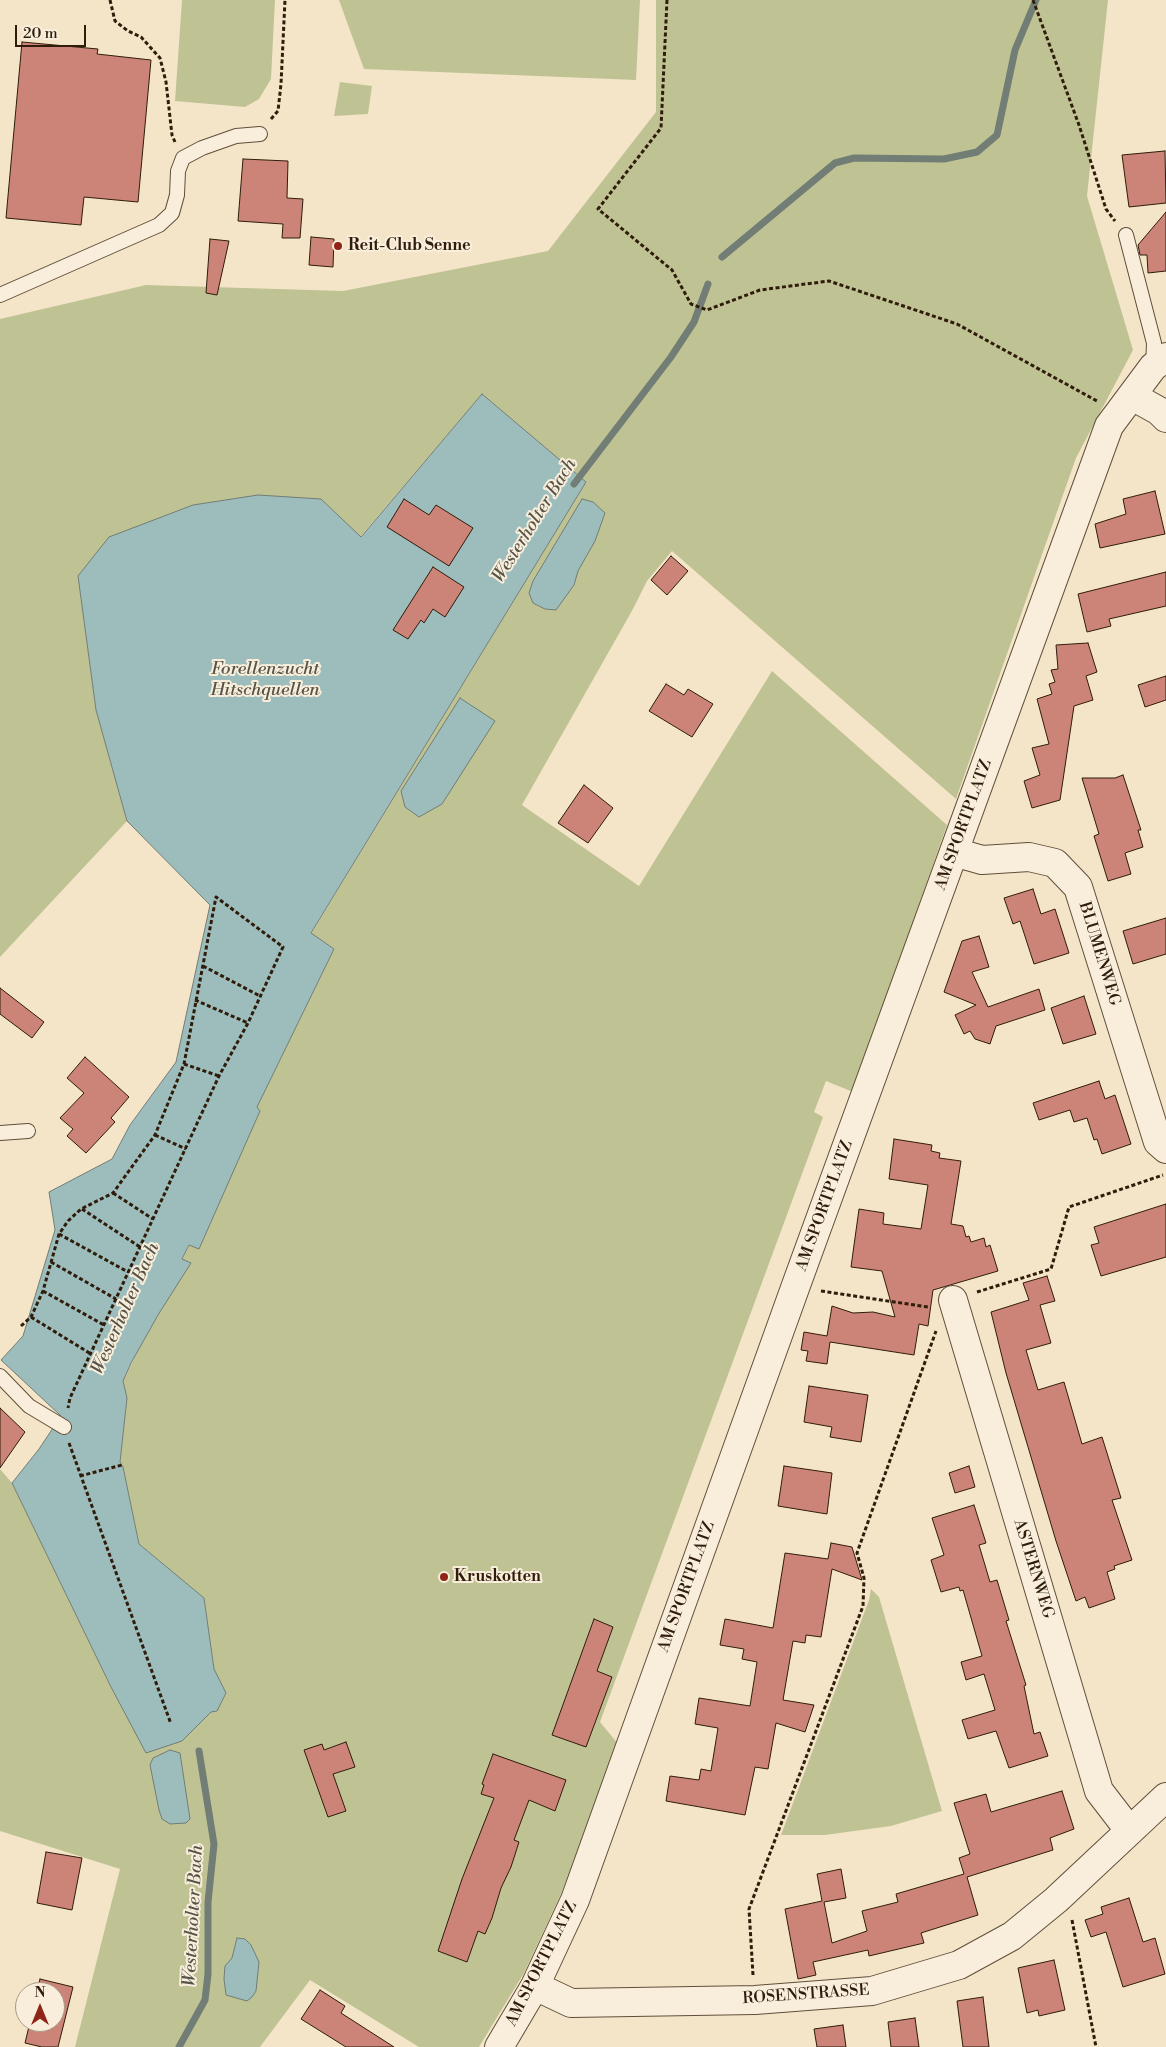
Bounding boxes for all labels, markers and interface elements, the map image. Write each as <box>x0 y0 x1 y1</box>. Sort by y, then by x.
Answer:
scale bar <box>18 15 89 47</box>
text: 20 m <box>23 24 58 43</box>
place label: Reit-Club Senne <box>348 236 471 256</box>
marker: Reit-Club Senne <box>332 240 344 252</box>
water label: Westerholter Bach <box>488 455 582 587</box>
water label: Forellenzucht Hitschquellen <box>210 659 320 702</box>
street label: AM SPORTPLATZ <box>931 757 997 893</box>
street label: BLUMENWEG <box>1074 900 1124 1008</box>
street label: AM SPORTPLATZ <box>792 1138 858 1274</box>
water label: Westerholter Bach <box>87 1240 165 1378</box>
street label: ASTERNWEG <box>1009 1517 1057 1621</box>
street label: AM SPORTPLATZ <box>654 1519 720 1655</box>
place label: Kruskotten <box>454 1567 541 1587</box>
marker: Kruskotten <box>438 1571 450 1583</box>
water label: Westerholter Bach <box>180 1845 208 1987</box>
street label: AM SPORTPLATZ <box>502 1898 582 2030</box>
street label: ROSENSTRASSE <box>742 1981 870 2009</box>
north arrow <box>15 1982 65 2032</box>
text: N <box>34 1984 46 2002</box>

